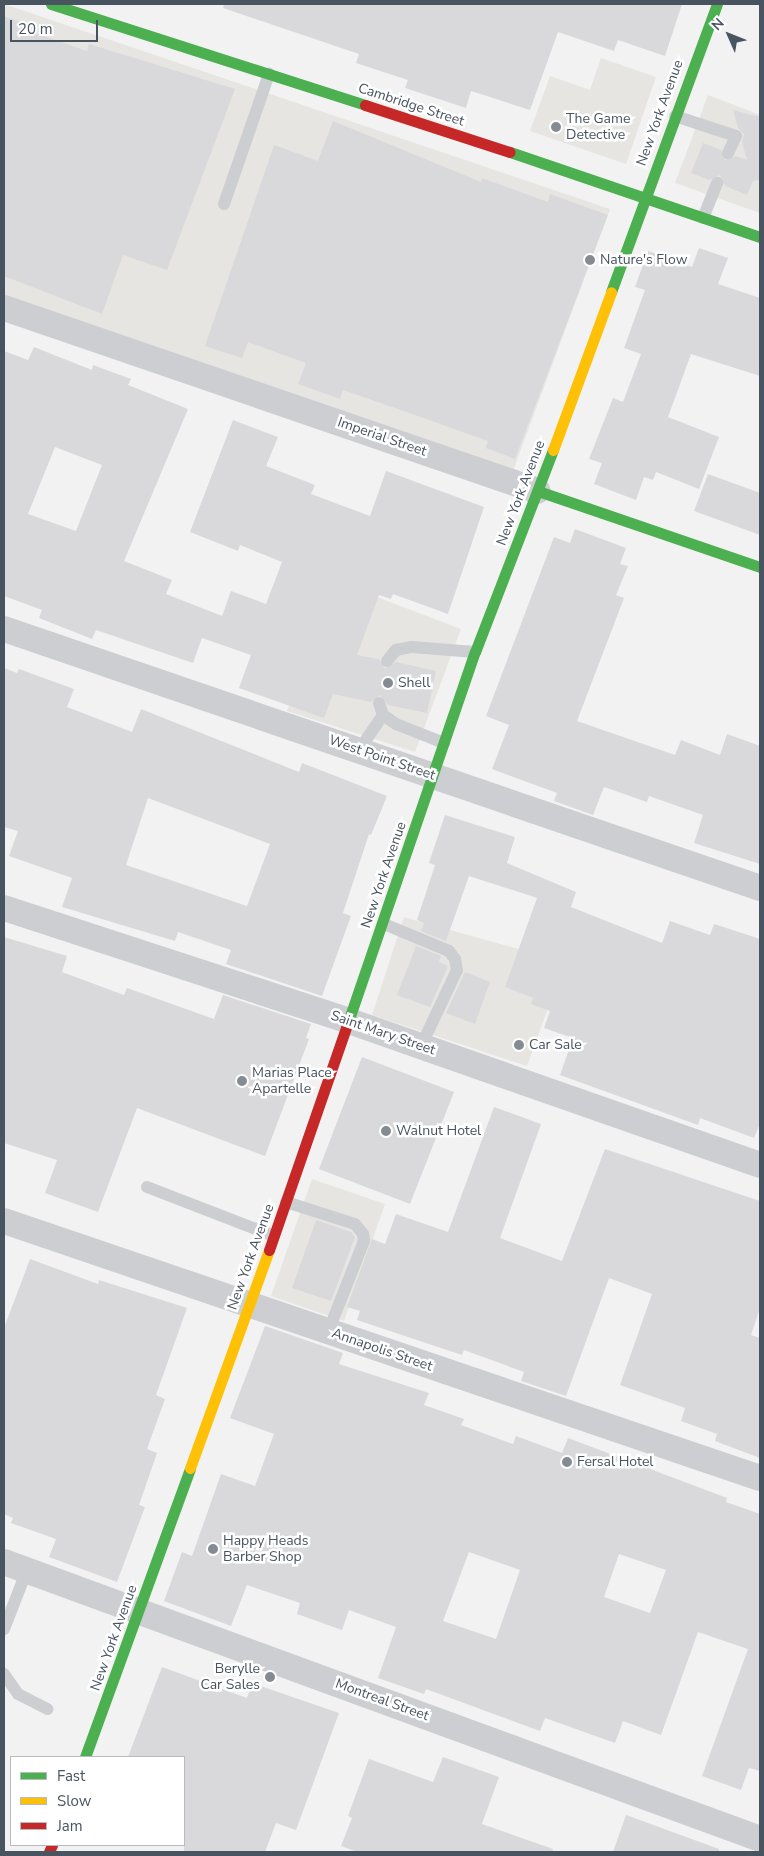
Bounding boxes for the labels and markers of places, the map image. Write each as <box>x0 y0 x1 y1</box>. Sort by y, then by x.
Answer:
place label: The Game Detective <box>566 111 630 144</box>
marker: The Game Detective <box>550 121 562 133</box>
place label: Nature's Flow <box>600 252 688 268</box>
marker: Nature's Flow <box>584 254 596 266</box>
place label: Shell <box>398 675 430 691</box>
marker: Shell <box>382 677 394 689</box>
place label: Car Sale <box>529 1037 582 1053</box>
marker: Car Sale <box>513 1039 525 1051</box>
place label: Marias Place Apartelle <box>252 1065 332 1098</box>
marker: Marias Place Apartelle <box>236 1075 248 1087</box>
place label: Walnut Hotel <box>396 1123 481 1139</box>
marker: Walnut Hotel <box>380 1125 392 1137</box>
place label: Fersal Hotel <box>577 1454 653 1470</box>
marker: Fersal Hotel <box>561 1456 573 1468</box>
place label: Happy Heads Barber Shop <box>223 1533 309 1565</box>
marker: Happy Heads Barber Shop <box>207 1543 219 1555</box>
place label: Berylle Car Sales <box>200 1661 260 1694</box>
marker: Berylle Car Sales <box>264 1671 276 1683</box>

